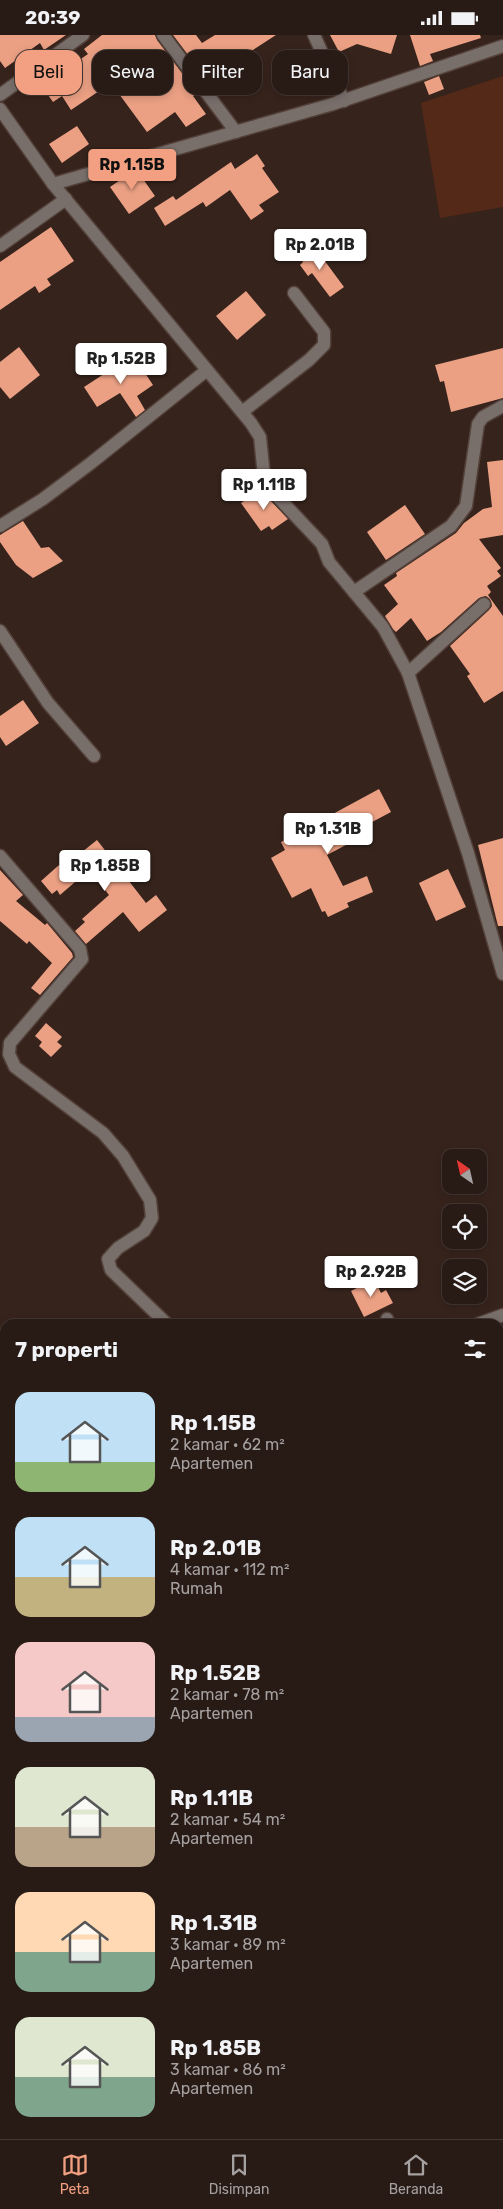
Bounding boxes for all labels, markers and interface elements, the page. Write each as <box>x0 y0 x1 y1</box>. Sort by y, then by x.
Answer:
text: 20:39 <box>25 6 81 29</box>
chip: Beli <box>15 50 82 95</box>
chip: Sewa <box>92 50 173 95</box>
chip: Filter <box>183 50 262 95</box>
chip: Baru <box>272 50 348 95</box>
pin: Rp 1.15B <box>80 149 184 191</box>
text: Rp 1.15B <box>99 155 165 174</box>
pin: Rp 2.01B <box>268 229 372 271</box>
text: Rp 2.01B <box>285 235 355 254</box>
pin: Rp 1.52B <box>69 343 173 385</box>
text: Rp 1.52B <box>86 349 156 368</box>
pin: Rp 1.11B <box>212 469 316 511</box>
text: Rp 1.11B <box>232 475 296 494</box>
pin: Rp 1.31B <box>276 813 380 855</box>
text: Rp 1.31B <box>295 819 361 838</box>
pin: Rp 1.85B <box>53 849 157 892</box>
text: Rp 1.85B <box>70 856 140 875</box>
north arrow <box>442 1149 488 1194</box>
map controls <box>442 1149 487 1304</box>
button: locate <box>442 1204 487 1249</box>
pin: Rp 2.92B <box>319 1255 423 1298</box>
button: layers <box>442 1259 487 1304</box>
text: Rp 2.92B <box>336 1262 406 1281</box>
icon: filters <box>461 1335 489 1363</box>
text: 7 properti <box>15 1337 118 1362</box>
text: Rp 1.15B <box>170 1410 256 1435</box>
icon: home <box>55 1412 115 1472</box>
text: 2 kamar · 62 m² <box>170 1435 285 1454</box>
text: Apartemen <box>170 1454 253 1473</box>
text: Rp 2.01B <box>170 1535 261 1560</box>
icon: home <box>55 1537 115 1597</box>
text: 4 kamar · 112 m² <box>170 1560 289 1579</box>
text: Rumah <box>170 1579 223 1598</box>
text: Rp 1.52B <box>170 1660 261 1685</box>
icon: home <box>55 1662 115 1722</box>
text: 2 kamar · 78 m² <box>170 1685 284 1704</box>
text: Apartemen <box>170 1704 253 1723</box>
text: Rp 1.11B <box>170 1785 253 1810</box>
icon: home <box>55 1787 115 1847</box>
text: 2 kamar · 54 m² <box>170 1810 285 1829</box>
text: Apartemen <box>170 1829 253 1848</box>
text: Rp 1.31B <box>170 1910 257 1935</box>
icon: home <box>55 1912 115 1972</box>
text: 3 kamar · 89 m² <box>170 1935 286 1954</box>
text: Apartemen <box>170 1954 253 1973</box>
text: Rp 1.85B <box>170 2035 261 2060</box>
icon: home <box>55 2037 115 2097</box>
text: 3 kamar · 86 m² <box>170 2060 286 2079</box>
text: Apartemen <box>170 2079 253 2098</box>
tab: Peta <box>60 2151 90 2198</box>
tab: Disimpan <box>209 2151 269 2198</box>
tab: Beranda <box>389 2151 443 2198</box>

